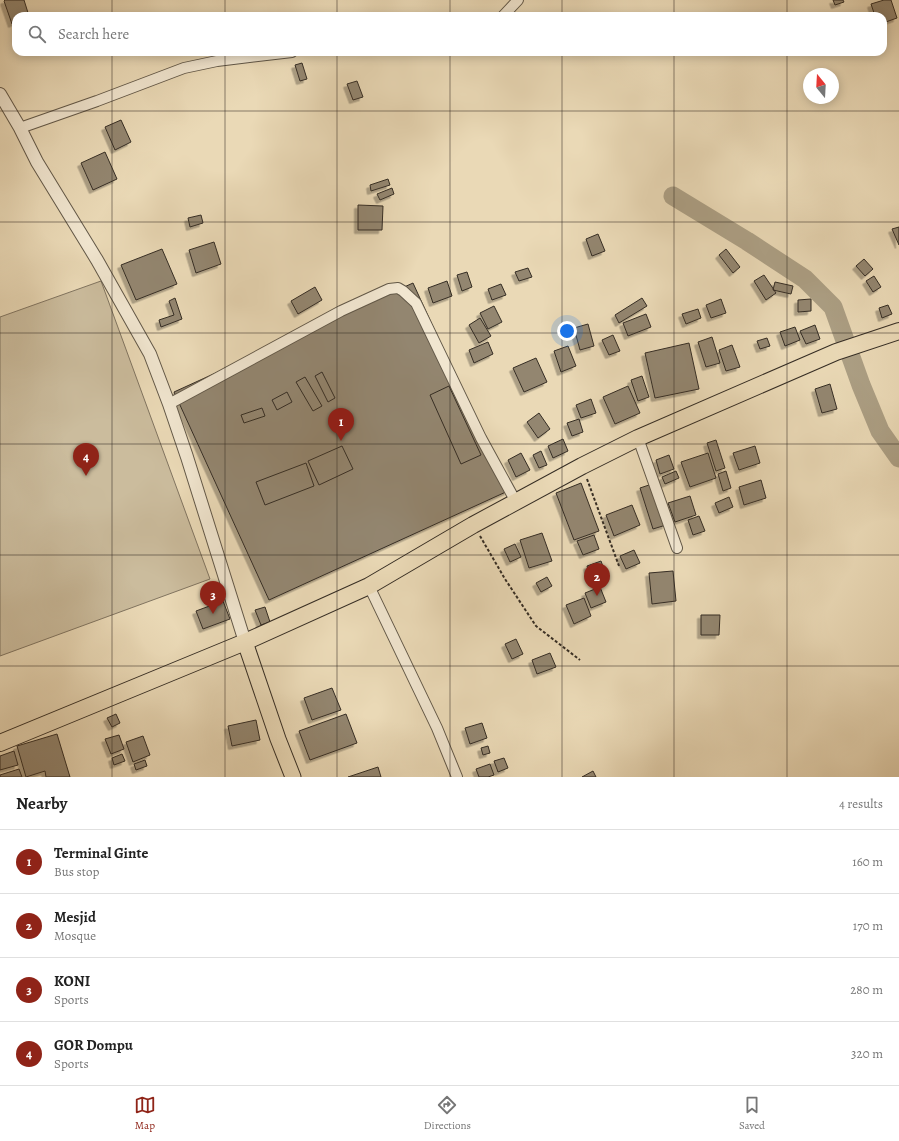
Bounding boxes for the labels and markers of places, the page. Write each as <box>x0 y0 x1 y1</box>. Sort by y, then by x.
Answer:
pin: 1 <box>328 408 354 441</box>
pin: 4 <box>73 443 99 476</box>
pin: 2 <box>584 563 610 596</box>
pin: 3 <box>200 581 226 614</box>

